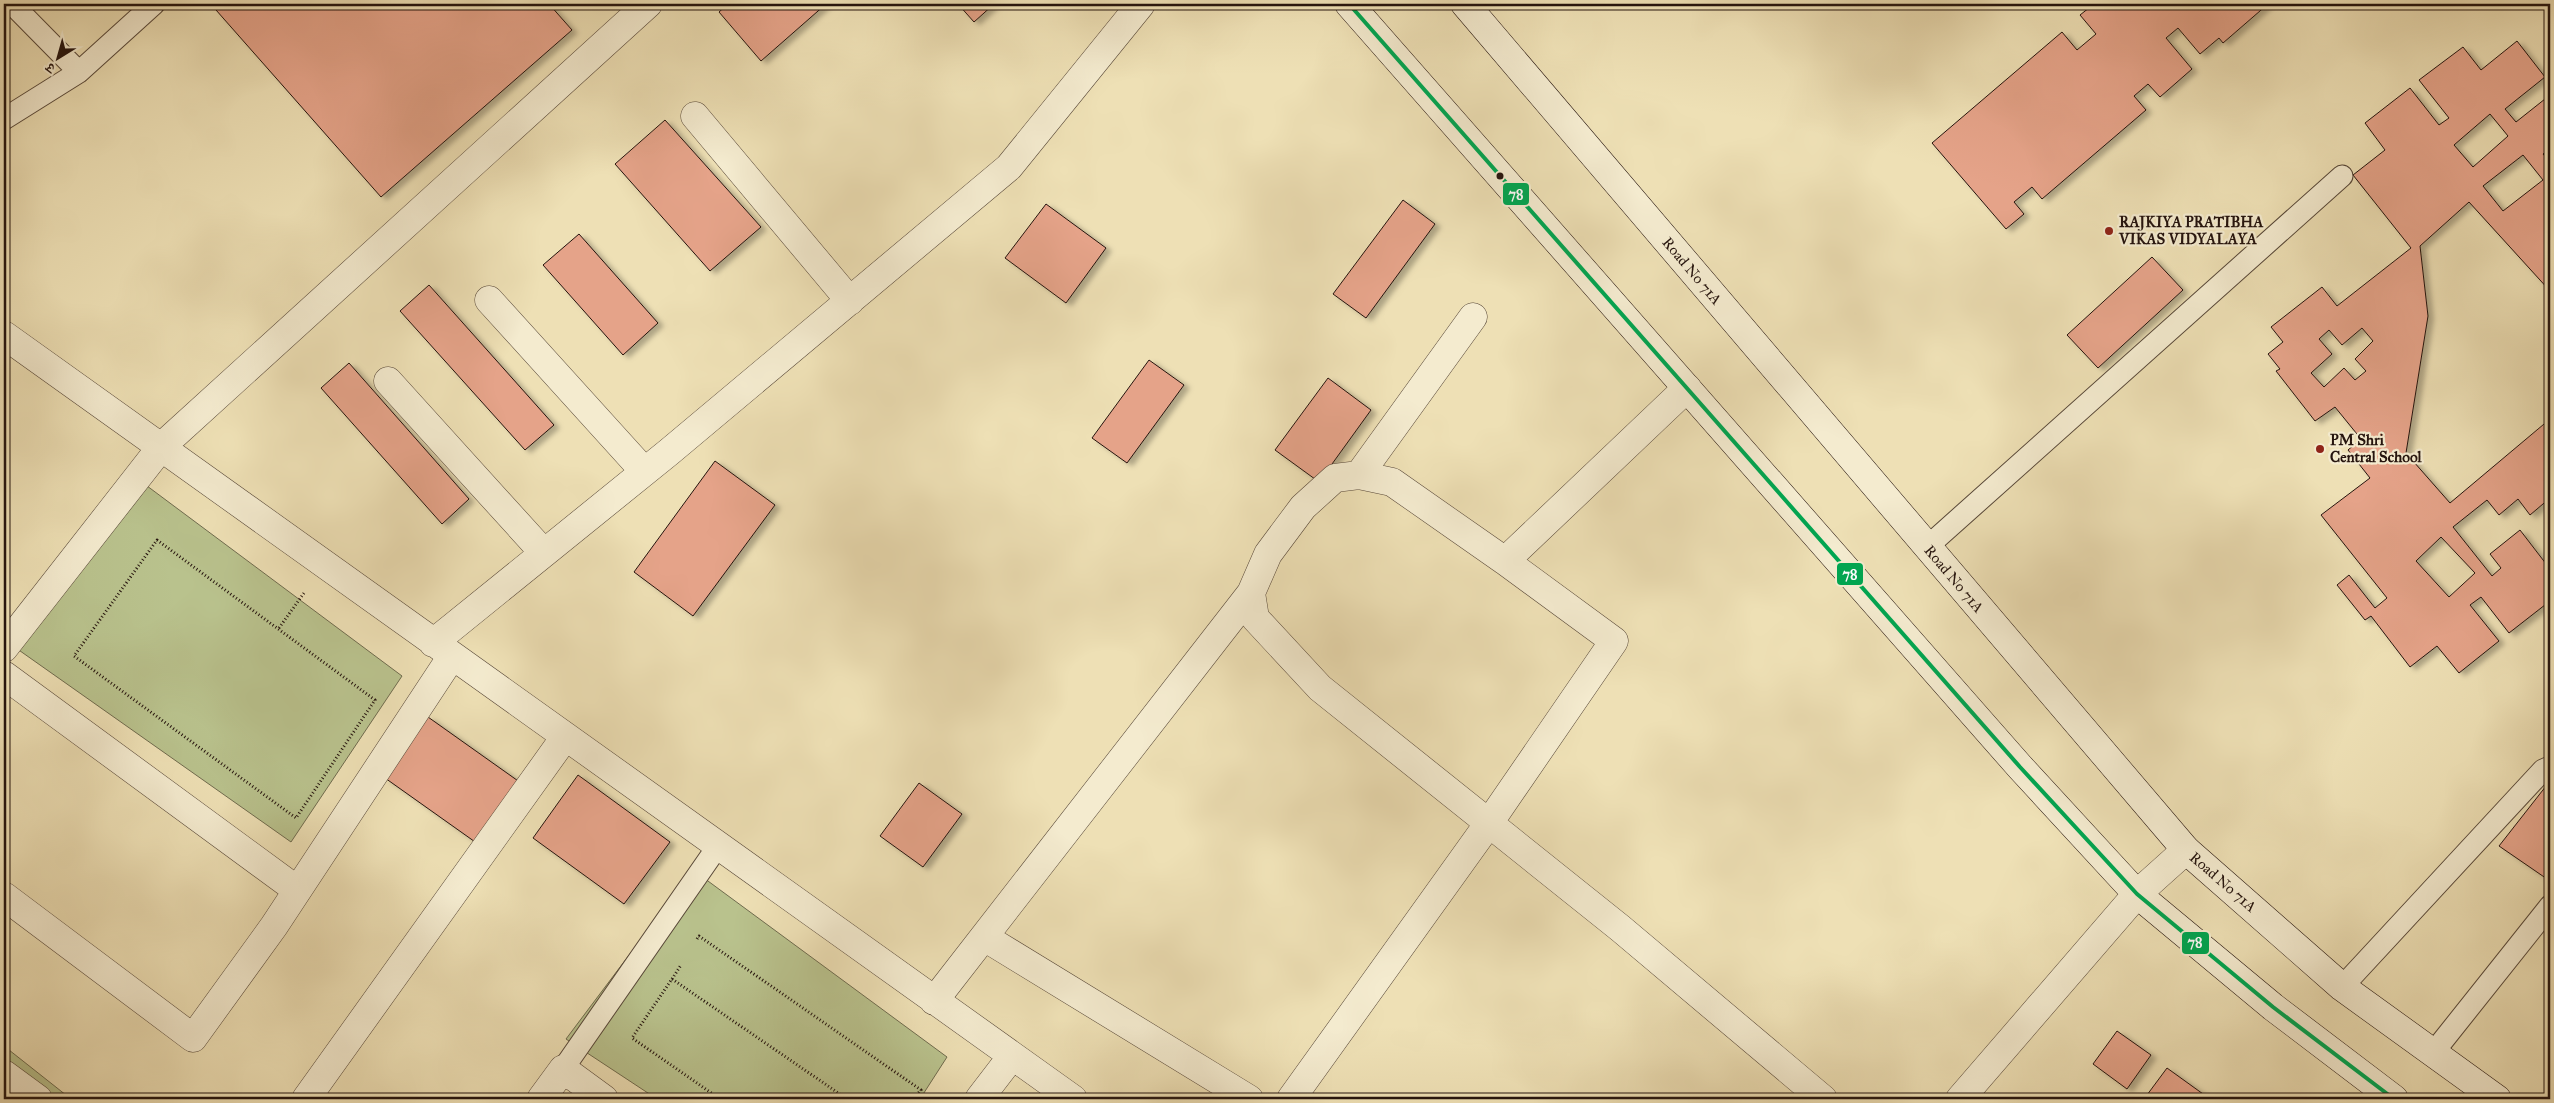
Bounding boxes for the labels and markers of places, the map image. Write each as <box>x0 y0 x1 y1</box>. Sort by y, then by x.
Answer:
unlabelled marker <box>1495 171 1505 181</box>
place label: RAJKIYA PRATIBHA VIKAS VIDYALAYA <box>2118 213 2264 248</box>
marker: RAJKIYA PRATIBHA VIKAS VIDYALAYA <box>2103 225 2115 237</box>
place label: PM Shri Central School <box>2330 431 2423 466</box>
marker: PM Shri Central School <box>2314 443 2326 455</box>

